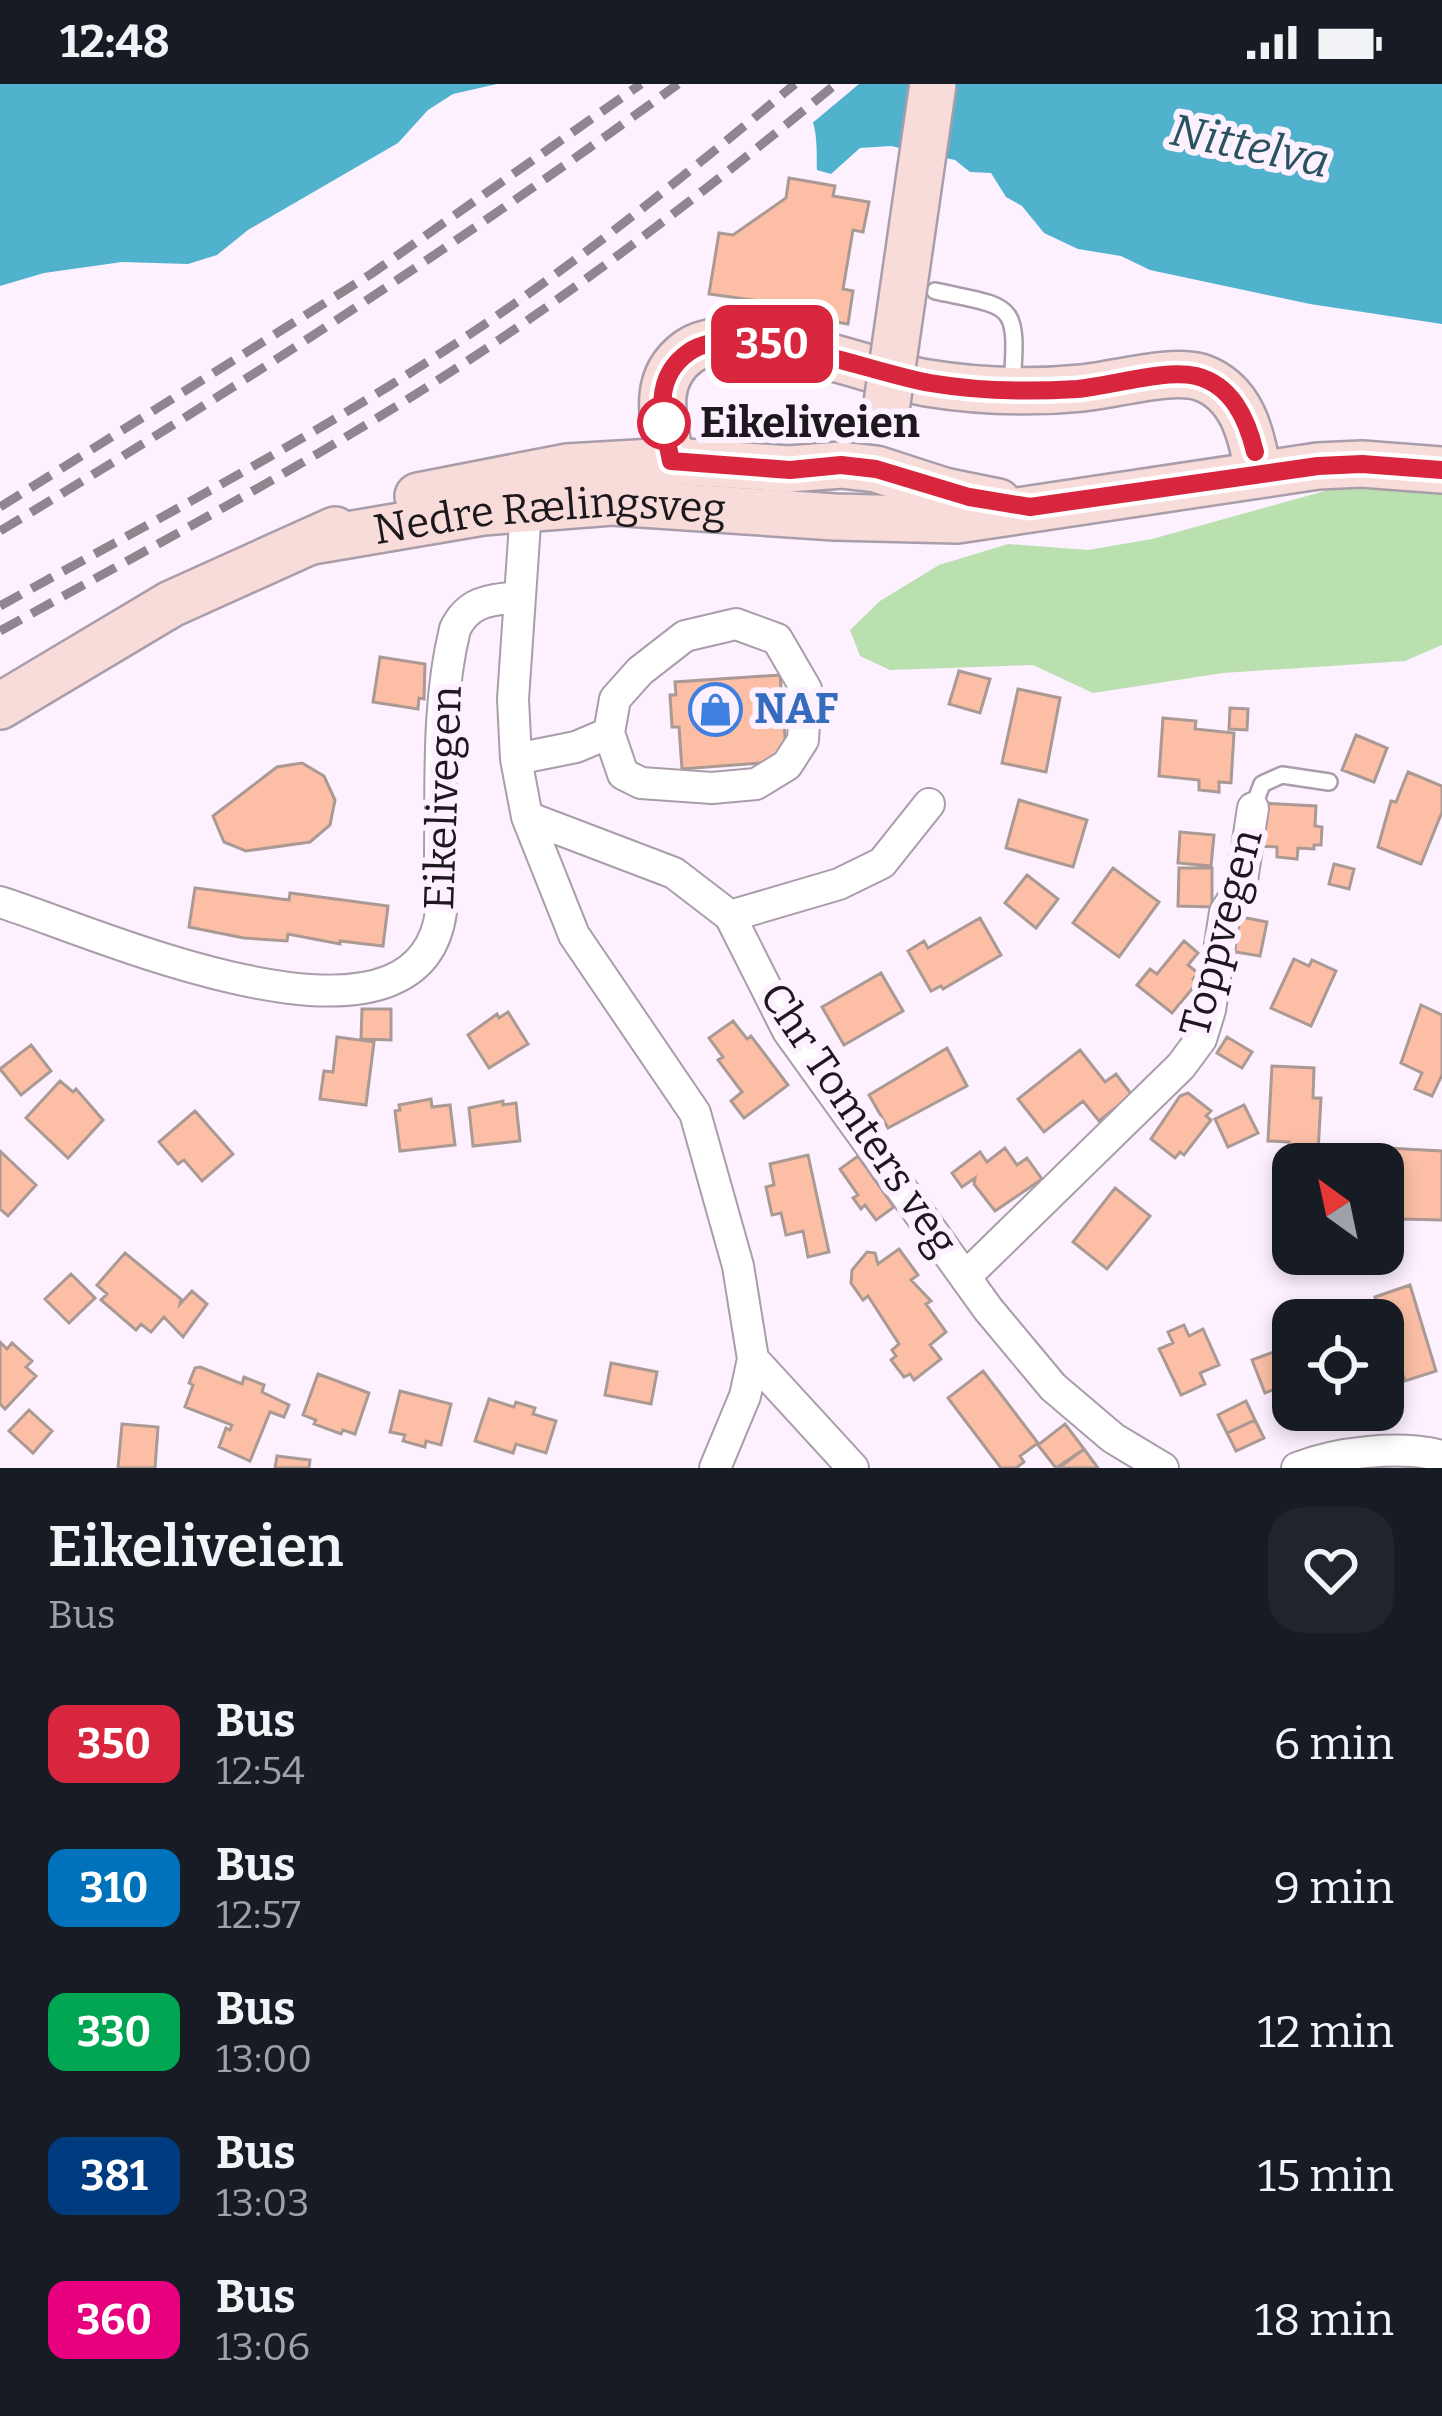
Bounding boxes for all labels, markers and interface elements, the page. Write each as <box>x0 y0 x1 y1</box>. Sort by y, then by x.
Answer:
text: 12:48 <box>60 15 170 69</box>
water label: Nittelva <box>1166 103 1334 189</box>
line badge: 350 <box>703 305 841 383</box>
text: 350 <box>735 319 809 369</box>
marker: Eikeliveien <box>639 398 689 448</box>
place label: Eikeliveien <box>700 398 920 448</box>
street label: Nedre Rælingsveg <box>370 477 728 555</box>
shop icon: NAF <box>687 681 743 737</box>
place label: NAF <box>754 684 838 734</box>
street label: Eikelivegen <box>414 685 472 911</box>
street label: Toppvegen <box>1169 824 1273 1042</box>
street label: Chr Tomters veg <box>749 973 969 1265</box>
north arrow <box>1272 1143 1404 1275</box>
map controls <box>1272 1143 1404 1431</box>
button: locate <box>1272 1299 1404 1431</box>
button: heart <box>1268 1507 1394 1633</box>
text: Eikeliveien <box>48 1513 343 1581</box>
text: Bus <box>48 1592 115 1638</box>
text: Bus <box>216 1694 295 1748</box>
text: 6 min <box>1274 1717 1394 1771</box>
text: 350 <box>77 1719 151 1769</box>
text: 12:54 <box>216 1748 305 1794</box>
text: Bus <box>216 1838 295 1892</box>
text: 9 min <box>1274 1861 1394 1915</box>
text: 310 <box>79 1863 149 1913</box>
text: 12:57 <box>216 1892 301 1938</box>
text: Bus <box>216 1982 295 2036</box>
text: 12 min <box>1257 2005 1394 2059</box>
text: 330 <box>77 2007 151 2057</box>
text: 13:00 <box>216 2036 312 2082</box>
text: Bus <box>216 2126 295 2180</box>
text: 15 min <box>1258 2149 1394 2203</box>
text: 381 <box>80 2151 148 2201</box>
text: 13:03 <box>216 2180 310 2226</box>
text: Bus <box>216 2270 295 2324</box>
text: 18 min <box>1255 2293 1394 2347</box>
text: 360 <box>76 2295 152 2345</box>
text: 13:06 <box>216 2324 310 2370</box>

